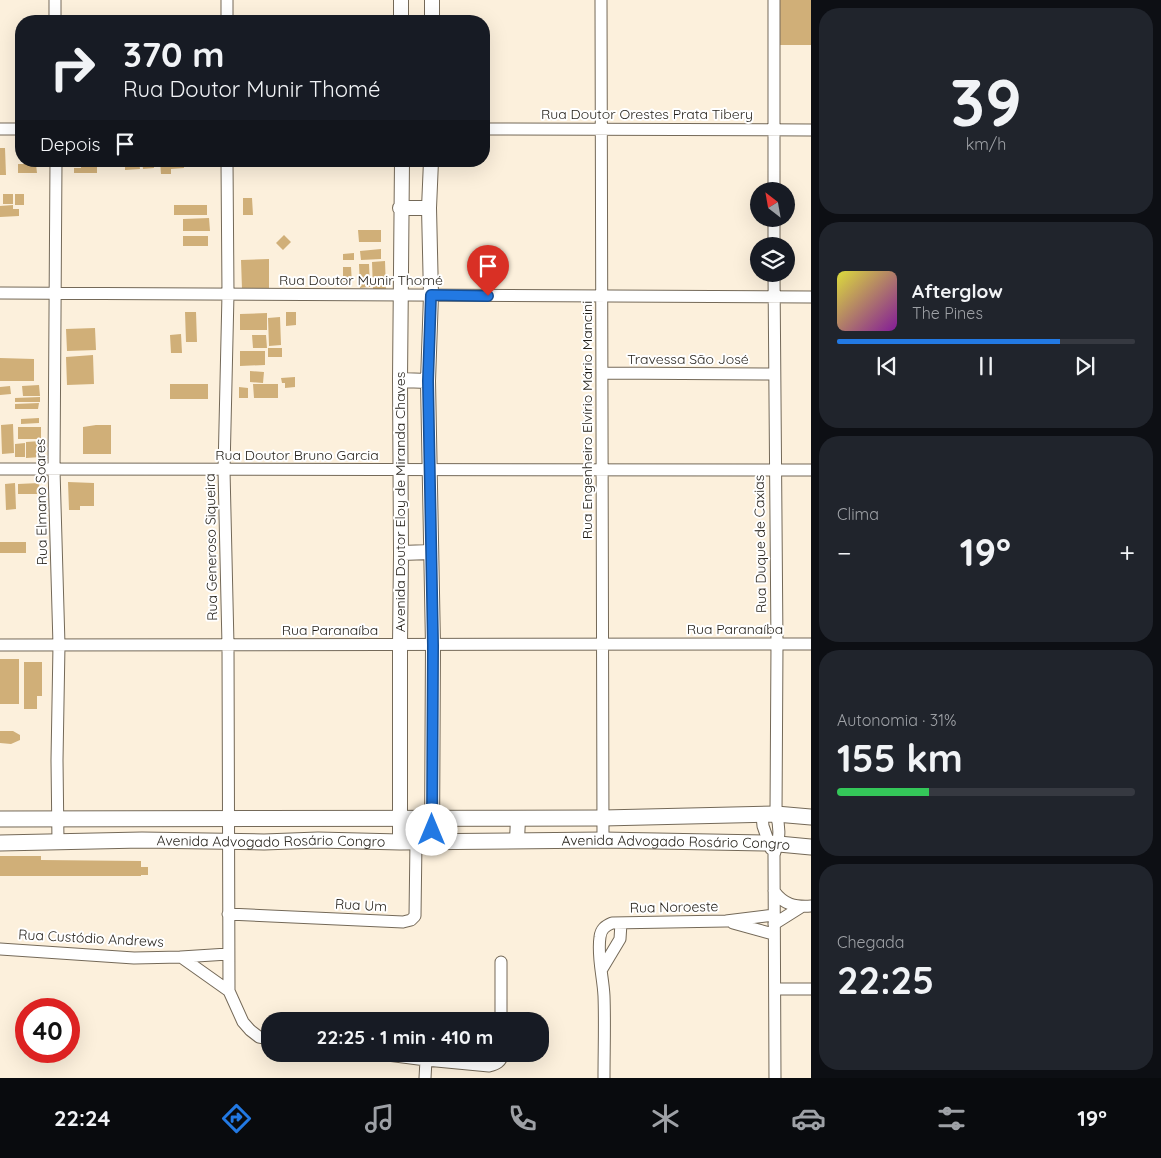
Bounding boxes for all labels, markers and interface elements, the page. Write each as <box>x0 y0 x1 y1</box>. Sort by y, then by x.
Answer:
text: 370 m <box>123 32 225 76</box>
icon: right <box>40 35 105 100</box>
text: 39 <box>950 61 1022 142</box>
text: Rua Doutor Munir Thomé <box>123 75 380 103</box>
street label: Rua Doutor Orestes Prata Tibery <box>541 105 753 123</box>
icon: arrive <box>111 130 139 158</box>
text: Depois <box>40 132 101 156</box>
text: km/h <box>966 134 1006 154</box>
north arrow <box>750 182 795 228</box>
map controls <box>750 182 795 282</box>
button: layers <box>750 237 795 282</box>
pin <box>467 245 509 296</box>
icon: arrive <box>474 252 502 280</box>
street label: Rua Doutor Munir Thomé <box>279 271 443 289</box>
text: Afterglow <box>912 279 1003 303</box>
street label: Rua Engenheiro Elvírio Mário Mancini <box>578 301 596 539</box>
text: The Pines <box>912 303 983 323</box>
street label: Travessa São José <box>627 350 749 368</box>
icon: previous <box>873 352 901 380</box>
icon: pause <box>972 352 1000 380</box>
icon: next <box>1071 352 1099 380</box>
street label: Avenida Doutor Eloy de Miranda Chaves <box>391 372 409 632</box>
street label: Rua Elmano Soares <box>31 439 51 565</box>
street label: Rua Doutor Bruno Garcia <box>215 446 379 464</box>
street label: Rua Generoso Siqueira <box>201 473 221 621</box>
street label: Rua Duque de Caxias <box>750 475 770 613</box>
text: Clima <box>837 504 879 524</box>
text: 19° <box>960 528 1011 576</box>
text: − <box>837 535 852 570</box>
text: + <box>1119 535 1135 570</box>
street label: Rua Paranaíba <box>687 620 783 638</box>
street label: Rua Paranaíba <box>282 621 378 639</box>
text: Autonomia · 31% <box>837 710 957 730</box>
text: 155 km <box>837 734 963 782</box>
position arrow <box>405 803 457 855</box>
street label: Avenida Advogado Rosário Congro <box>156 831 386 851</box>
street label: Avenida Advogado Rosário Congro <box>561 831 791 854</box>
street label: Rua Um <box>334 895 388 915</box>
street label: Rua Noroeste <box>629 897 719 917</box>
street label: Rua Custódio Andrews <box>18 925 164 951</box>
text: Chegada <box>837 932 905 952</box>
text: 22:25 <box>837 956 934 1004</box>
speed limit sign: 40 <box>15 998 80 1063</box>
text: 22:25 · 1 min · 410 m <box>317 1025 493 1049</box>
icon: directions <box>219 1101 254 1136</box>
icon: music <box>362 1101 397 1136</box>
icon: phone <box>505 1101 540 1136</box>
icon: climate <box>648 1101 683 1136</box>
icon: car <box>791 1101 826 1136</box>
icon: filters <box>934 1101 969 1136</box>
text: 22:24 <box>54 1104 111 1132</box>
text: 19° <box>1077 1104 1107 1132</box>

